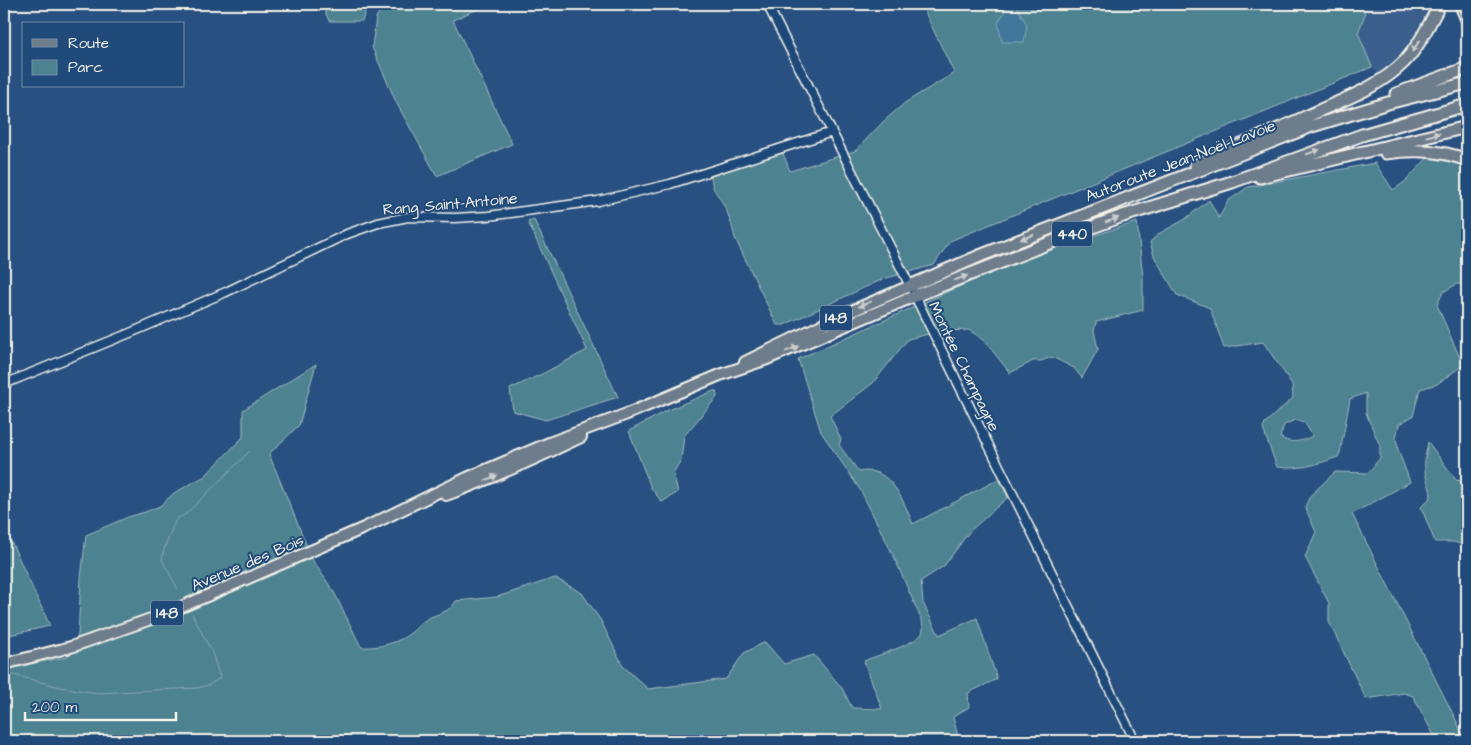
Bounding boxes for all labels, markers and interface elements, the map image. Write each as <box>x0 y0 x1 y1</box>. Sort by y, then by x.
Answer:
legend <box>22 22 185 88</box>
text: Route <box>68 33 109 54</box>
one-way arrow <box>1411 40 1421 53</box>
text: Parc <box>68 57 103 78</box>
street label: Autoroute Jean-Noël-Lavoie <box>1082 114 1279 207</box>
one-way arrow <box>1426 131 1441 139</box>
one-way arrow <box>1306 148 1321 156</box>
street label: Rang Saint-Antoine <box>382 187 519 222</box>
one-way arrow <box>1105 216 1120 223</box>
road number: 440 <box>1052 222 1092 246</box>
one-way arrow <box>1019 233 1034 241</box>
one-way arrow <box>954 274 969 282</box>
street label: Montée Champagne <box>922 298 1005 436</box>
one-way arrow <box>858 301 872 309</box>
road number: 148 <box>820 306 852 330</box>
one-way arrow <box>785 344 799 352</box>
one-way arrow <box>484 473 498 481</box>
street label: Avenue des Bois <box>188 529 307 597</box>
road number: 148 <box>151 600 183 626</box>
scale bar <box>25 690 176 722</box>
text: 200 m <box>32 697 78 718</box>

